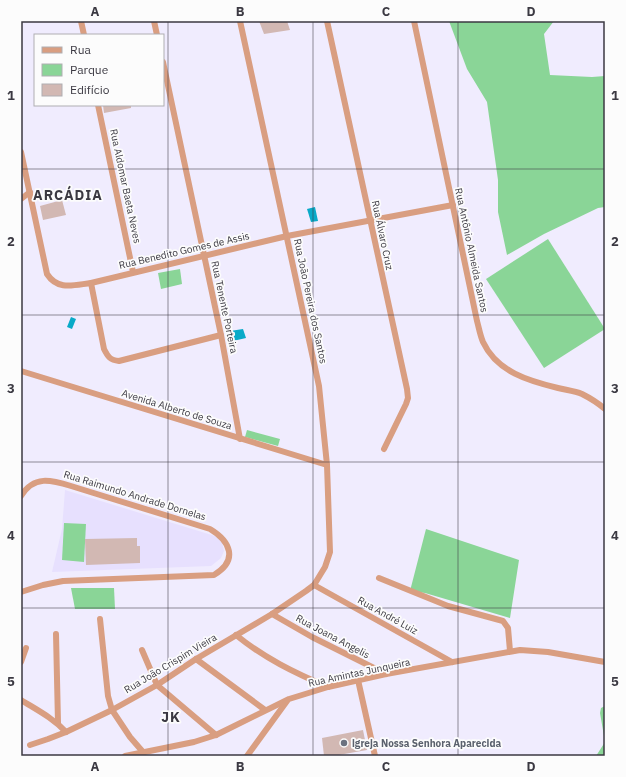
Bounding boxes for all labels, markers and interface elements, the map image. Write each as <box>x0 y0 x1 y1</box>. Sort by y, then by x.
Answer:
text: A <box>91 3 100 20</box>
text: B <box>236 3 245 20</box>
text: C <box>382 3 391 20</box>
text: D <box>526 3 536 20</box>
legend <box>34 34 164 106</box>
text: Rua <box>70 42 91 57</box>
text: Parque <box>70 62 109 77</box>
text: Edifício <box>70 82 110 97</box>
text: 1 <box>7 87 15 104</box>
text: 1 <box>611 87 619 104</box>
street label: Rua Aldomar Baeta Neves <box>107 128 144 245</box>
district label: ARCÁDIA <box>33 185 103 204</box>
street label: Rua Antônio Almeida Santos <box>452 187 491 314</box>
street label: Rua Álvaro Cruz <box>369 199 396 271</box>
street label: Rua Benedito Gomes de Assis <box>117 229 251 272</box>
text: 2 <box>7 233 15 250</box>
text: 2 <box>611 233 619 250</box>
street label: Rua João Pereira dos Santos <box>291 237 330 365</box>
street label: Rua Tenente Porteira <box>208 260 241 355</box>
text: 3 <box>7 380 15 397</box>
text: 3 <box>611 380 619 397</box>
street label: Avenida Alberto de Souza <box>120 387 234 433</box>
street label: Rua Raimundo Andrade Dornelas <box>62 468 208 523</box>
text: 4 <box>7 527 15 544</box>
text: 4 <box>611 527 619 544</box>
street label: Rua André Luiz <box>355 594 420 638</box>
street label: Rua Joana Angelis <box>293 611 372 662</box>
street label: Rua João Crispim Vieira <box>121 630 220 696</box>
street label: Rua Amintas Junqueira <box>307 655 412 690</box>
text: 5 <box>7 673 15 690</box>
text: 5 <box>611 673 619 690</box>
district label: JK <box>161 708 181 726</box>
place label: igreja Nossa Senhora Aparecida <box>352 737 502 750</box>
marker: igreja Nossa Senhora Aparecida <box>339 738 349 748</box>
text: A <box>91 758 100 775</box>
text: B <box>236 758 245 775</box>
text: C <box>382 758 391 775</box>
text: D <box>526 758 536 775</box>

